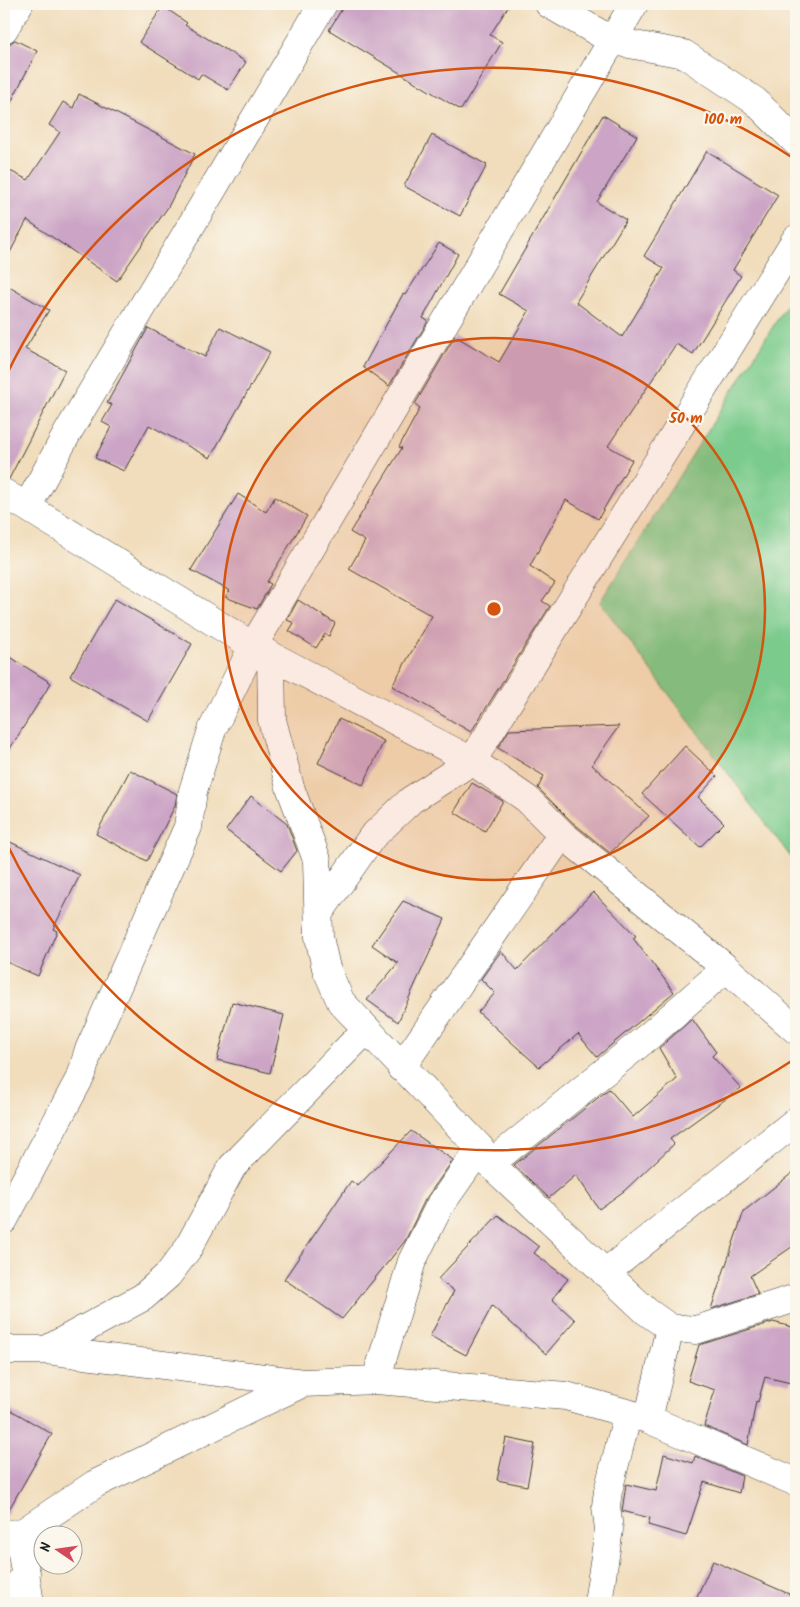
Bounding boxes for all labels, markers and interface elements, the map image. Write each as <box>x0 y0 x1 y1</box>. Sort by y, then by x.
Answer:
text: 100 m <box>704 108 742 132</box>
text: 50 m <box>668 407 703 431</box>
centre of rings <box>485 600 503 618</box>
north arrow <box>32 1524 82 1574</box>
text: N <box>35 1540 58 1554</box>

